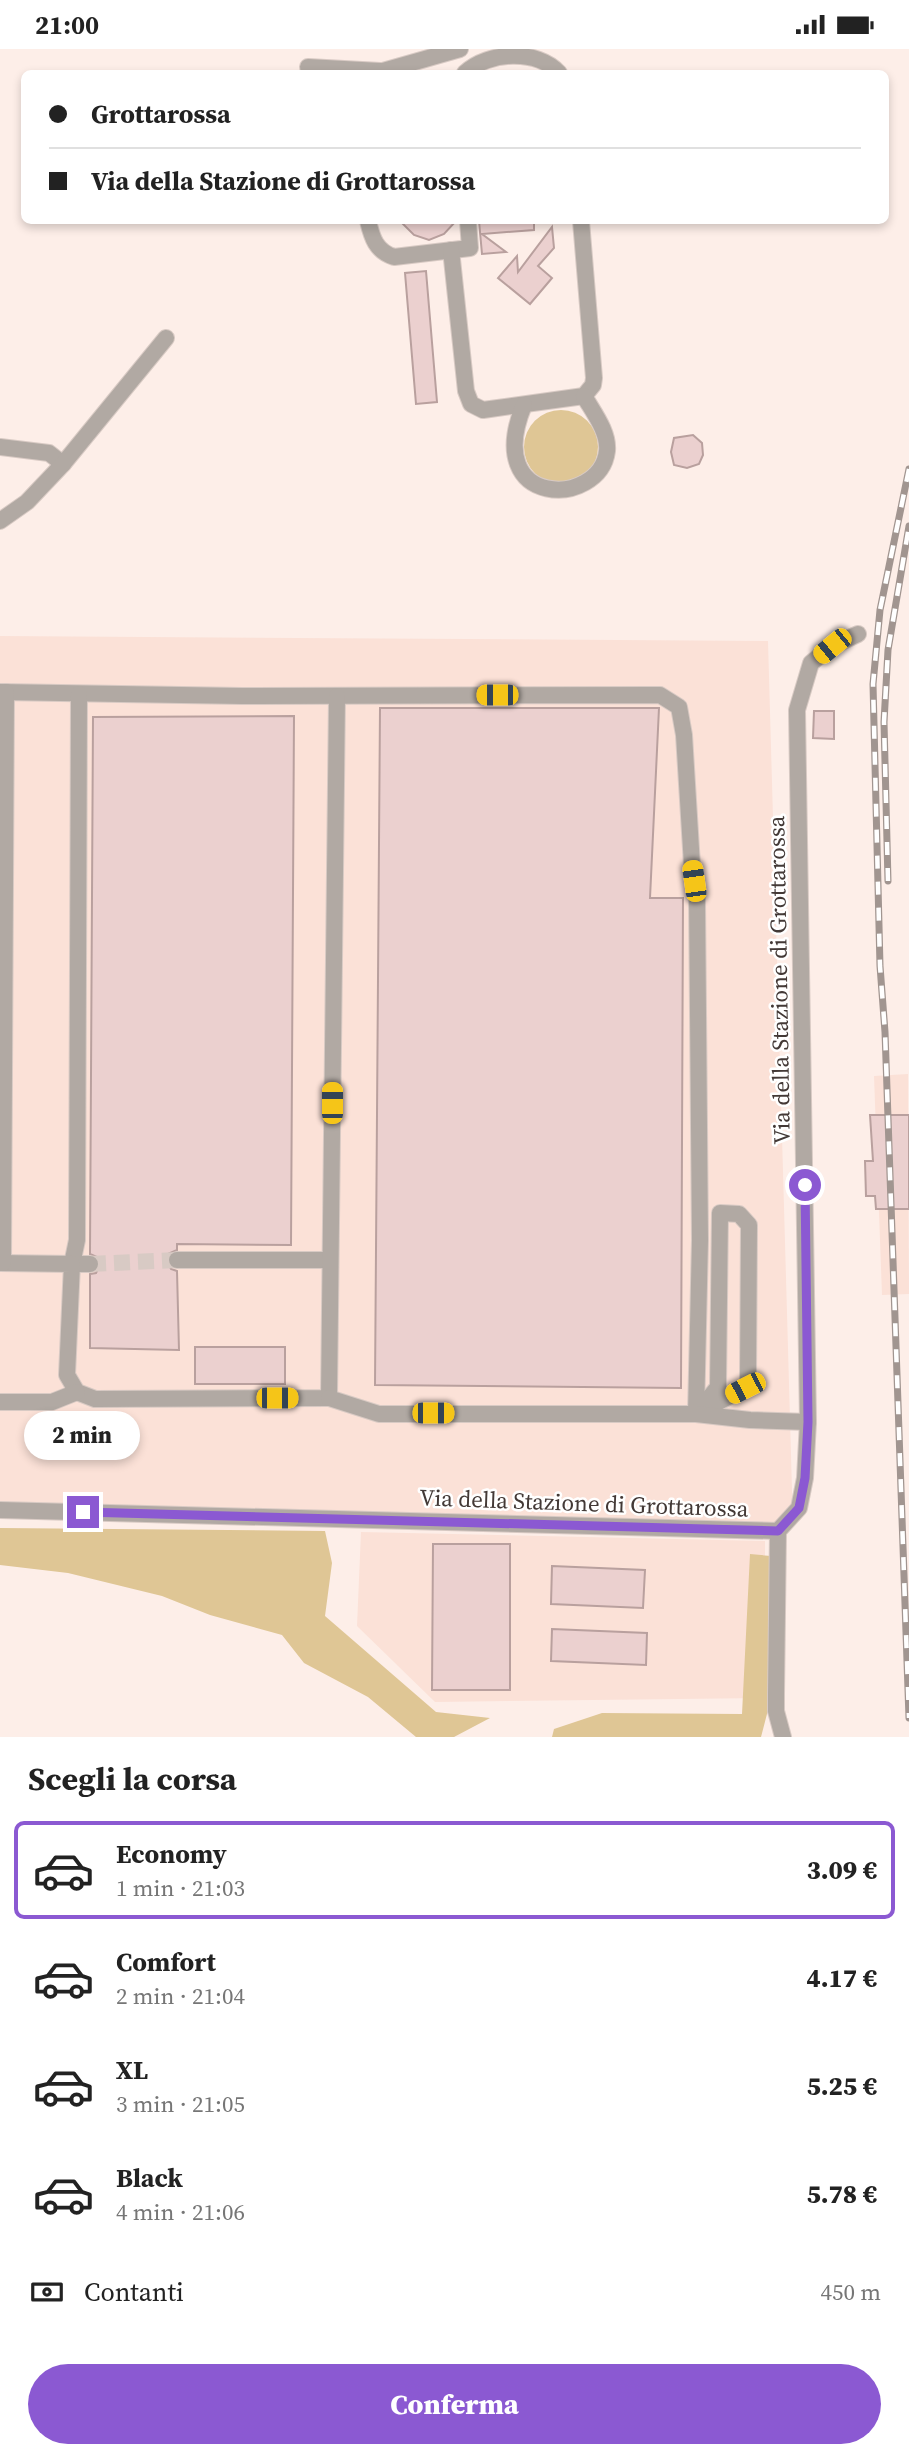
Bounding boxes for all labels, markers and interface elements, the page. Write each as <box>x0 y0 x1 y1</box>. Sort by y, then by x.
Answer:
text: 21:00 <box>35 7 99 43</box>
text: Grottarossa <box>91 96 231 132</box>
text: Via della Stazione di Grottarossa <box>91 163 475 199</box>
car <box>810 625 855 667</box>
car <box>477 685 519 706</box>
street label: Via della Stazione di Grottarossa <box>760 815 798 1145</box>
car <box>681 859 708 903</box>
car <box>322 1082 343 1124</box>
route start <box>789 1169 821 1201</box>
car <box>722 1369 769 1407</box>
car <box>257 1388 299 1409</box>
car <box>413 1403 455 1424</box>
callout: 2 min <box>25 1411 141 1459</box>
text: 2 min <box>52 1419 112 1451</box>
street label: Via della Stazione di Grottarossa <box>419 1481 749 1525</box>
route end <box>67 1496 99 1528</box>
text: Scegli la corsa <box>28 1757 237 1801</box>
text: Economy <box>116 1836 227 1872</box>
icon: car <box>32 1839 95 1902</box>
text: 3.09 € <box>806 1852 877 1888</box>
text: 1 min · 21:03 <box>116 1872 245 1904</box>
text: Comfort <box>116 1944 216 1980</box>
icon: car <box>32 1947 95 2010</box>
text: 4.17 € <box>806 1960 877 1996</box>
text: 2 min · 21:04 <box>116 1980 245 2012</box>
text: XL <box>116 2052 148 2088</box>
icon: car <box>32 2055 95 2118</box>
text: 5.25 € <box>806 2068 877 2104</box>
text: 3 min · 21:05 <box>116 2088 245 2120</box>
text: Black <box>116 2160 183 2196</box>
icon: car <box>32 2163 95 2226</box>
text: 5.78 € <box>806 2176 877 2212</box>
text: 4 min · 21:06 <box>116 2196 245 2228</box>
icon: cash <box>28 2273 66 2311</box>
text: Contanti <box>84 2274 184 2310</box>
text: 450 m <box>820 2276 881 2308</box>
button: Conferma <box>28 2364 881 2444</box>

